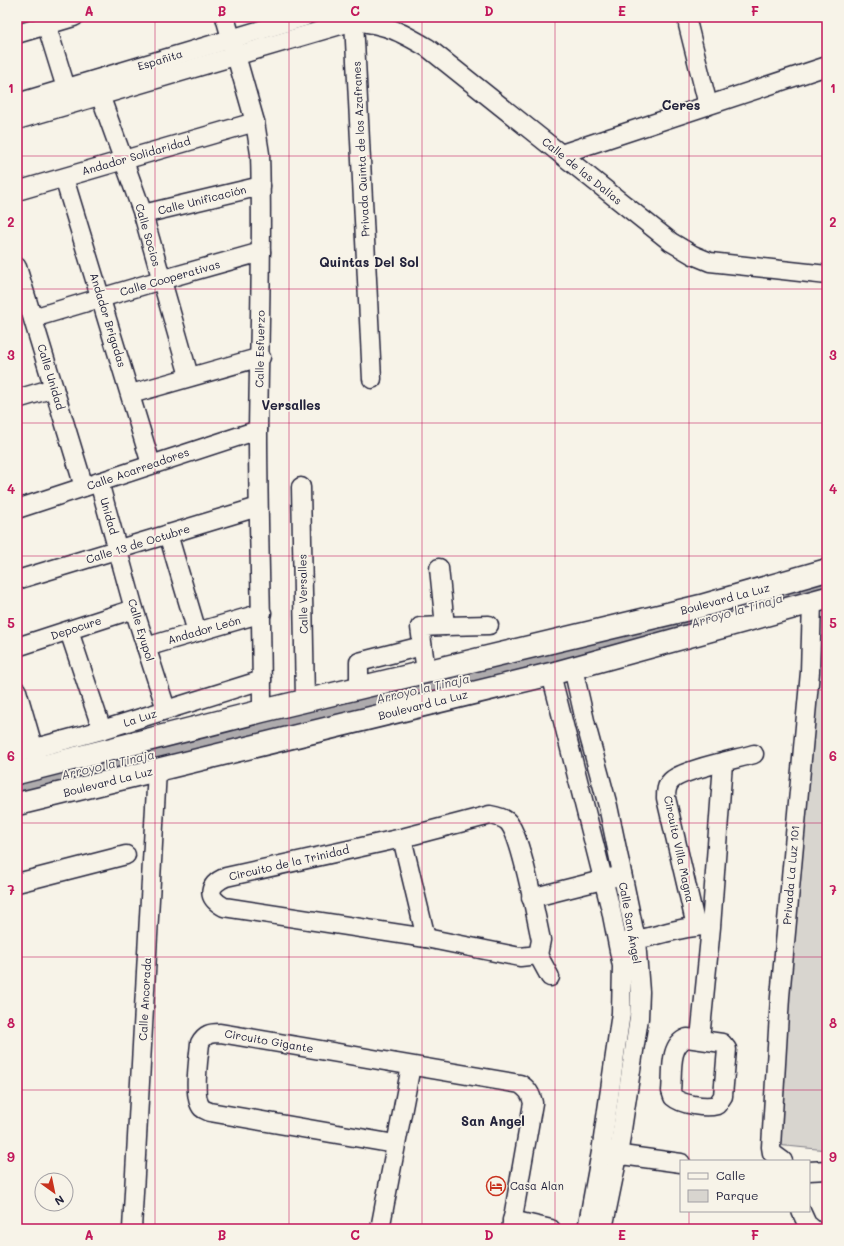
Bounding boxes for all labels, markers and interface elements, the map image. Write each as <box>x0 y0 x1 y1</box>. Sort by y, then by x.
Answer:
text: A <box>84 2 94 19</box>
text: B <box>218 2 227 19</box>
text: C <box>350 2 360 19</box>
text: D <box>484 2 494 19</box>
text: E <box>618 2 626 19</box>
text: F <box>751 2 759 19</box>
street label: Españita <box>135 46 184 73</box>
street label: Privada Quinta de los Azafranes <box>348 61 373 237</box>
text: 1 <box>8 79 14 96</box>
text: 1 <box>830 79 836 96</box>
district label: Ceres <box>662 96 700 113</box>
street label: Andador Solidaridad <box>80 133 192 178</box>
street label: Calle de las Dalias <box>539 134 626 208</box>
street label: Calle Unificación <box>156 181 248 218</box>
street label: Calle Socios <box>132 202 165 268</box>
text: 2 <box>7 213 15 230</box>
text: 2 <box>829 213 837 230</box>
district label: Quintas Del Sol <box>319 253 419 270</box>
street label: Calle Cooperativas <box>118 256 222 299</box>
street label: Andador Brigadas <box>87 271 130 369</box>
street label: Calle Esfuerzo <box>251 310 268 388</box>
street label: Calle Unidad <box>34 342 69 412</box>
text: 3 <box>7 346 15 363</box>
text: 3 <box>829 346 837 363</box>
district label: Versalles <box>262 396 320 413</box>
street label: Calle Acarreadores <box>85 444 191 493</box>
text: 4 <box>7 480 15 497</box>
text: 4 <box>829 480 837 497</box>
street label: Unidad <box>97 496 122 536</box>
street label: Calle 13 de Octubre <box>84 520 192 567</box>
street label: Calle Versalles <box>294 554 311 634</box>
street label: Boulevard La Luz <box>679 579 771 618</box>
water label: Arroyo la Tinaja <box>689 589 785 631</box>
street label: Calle Eyupol <box>125 597 158 663</box>
street label: Depocure <box>49 612 103 643</box>
street label: Andador León <box>166 612 242 647</box>
text: 5 <box>7 614 15 631</box>
text: 5 <box>829 614 837 631</box>
water label: Arroyo la Tinaja <box>375 670 471 707</box>
street label: Boulevard La Luz <box>377 686 469 723</box>
street label: La Luz <box>121 705 158 730</box>
water label: Arroyo la Tinaja <box>60 746 156 783</box>
text: 6 <box>7 747 15 764</box>
text: 6 <box>829 747 837 764</box>
street label: Boulevard La Luz <box>62 763 154 800</box>
street label: Circuito Villa Magna <box>661 794 698 904</box>
street label: Privada La Luz 101 <box>779 825 802 925</box>
street label: Circuito de la Trinidad <box>227 841 351 884</box>
text: 7 <box>7 881 15 898</box>
street label: Calle San Ángel <box>616 881 645 965</box>
text: 7 <box>829 881 837 898</box>
street label: Calle Ancorada <box>135 957 154 1041</box>
text: 8 <box>7 1014 15 1031</box>
text: 8 <box>829 1014 837 1031</box>
street label: Circuito Gigante <box>223 1025 315 1056</box>
district label: San Angel <box>461 1112 525 1129</box>
text: 9 <box>7 1148 15 1165</box>
text: 9 <box>829 1148 837 1165</box>
legend <box>680 1160 810 1212</box>
text: Calle <box>716 1167 746 1183</box>
north arrow <box>34 1172 74 1212</box>
hotel icon: Casa Alan <box>485 1175 507 1197</box>
place label: Casa Alan <box>510 1178 564 1193</box>
text: Parque <box>716 1187 759 1203</box>
text: N <box>52 1192 67 1209</box>
text: A <box>84 1226 94 1243</box>
text: B <box>218 1226 227 1243</box>
text: C <box>350 1226 360 1243</box>
text: D <box>484 1226 494 1243</box>
text: E <box>618 1226 626 1243</box>
text: F <box>751 1226 759 1243</box>

